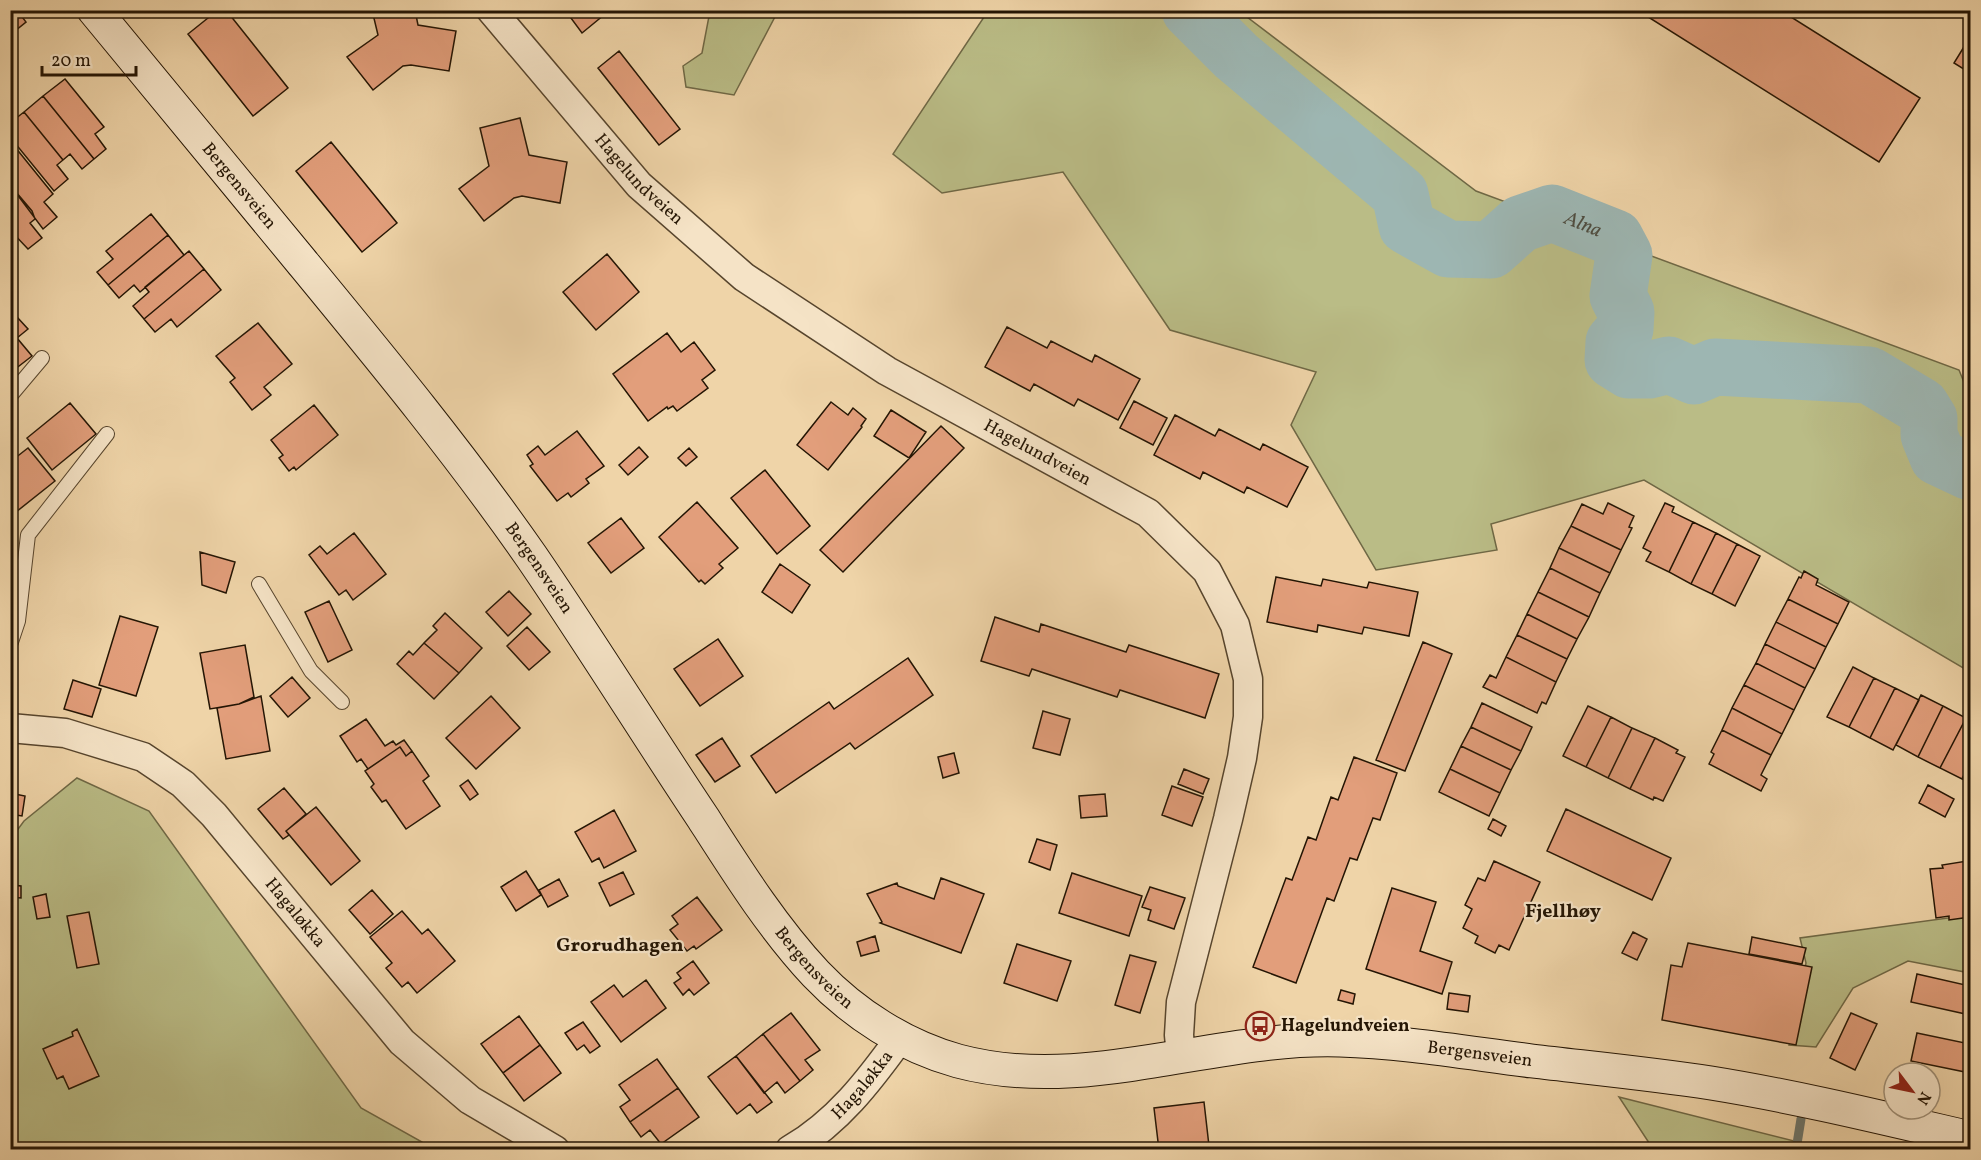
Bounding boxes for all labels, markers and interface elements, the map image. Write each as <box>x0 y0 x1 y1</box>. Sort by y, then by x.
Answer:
scale bar <box>42 39 136 77</box>
text: 20 m <box>51 49 91 74</box>
street label: Hagelundveien <box>588 128 689 231</box>
street label: Bergensveien <box>196 137 282 235</box>
water label: Alna <box>1559 205 1606 245</box>
street label: Hagelundveien <box>979 413 1096 492</box>
street label: Bergensveien <box>499 517 579 619</box>
street label: Hagaløkka <box>259 873 332 953</box>
district label: Fjellhøy <box>1525 898 1601 926</box>
street label: Bergensveien <box>768 921 859 1016</box>
district label: Grorudhagen <box>556 932 684 960</box>
bus stop icon: Hagelundveien <box>1244 1010 1276 1042</box>
place label: Hagelundveien <box>1281 1014 1410 1039</box>
street label: Bergensveien <box>1426 1035 1534 1073</box>
street label: Hagaløkka <box>826 1045 899 1125</box>
north arrow <box>1882 1061 1942 1121</box>
text: N <box>1910 1087 1935 1109</box>

